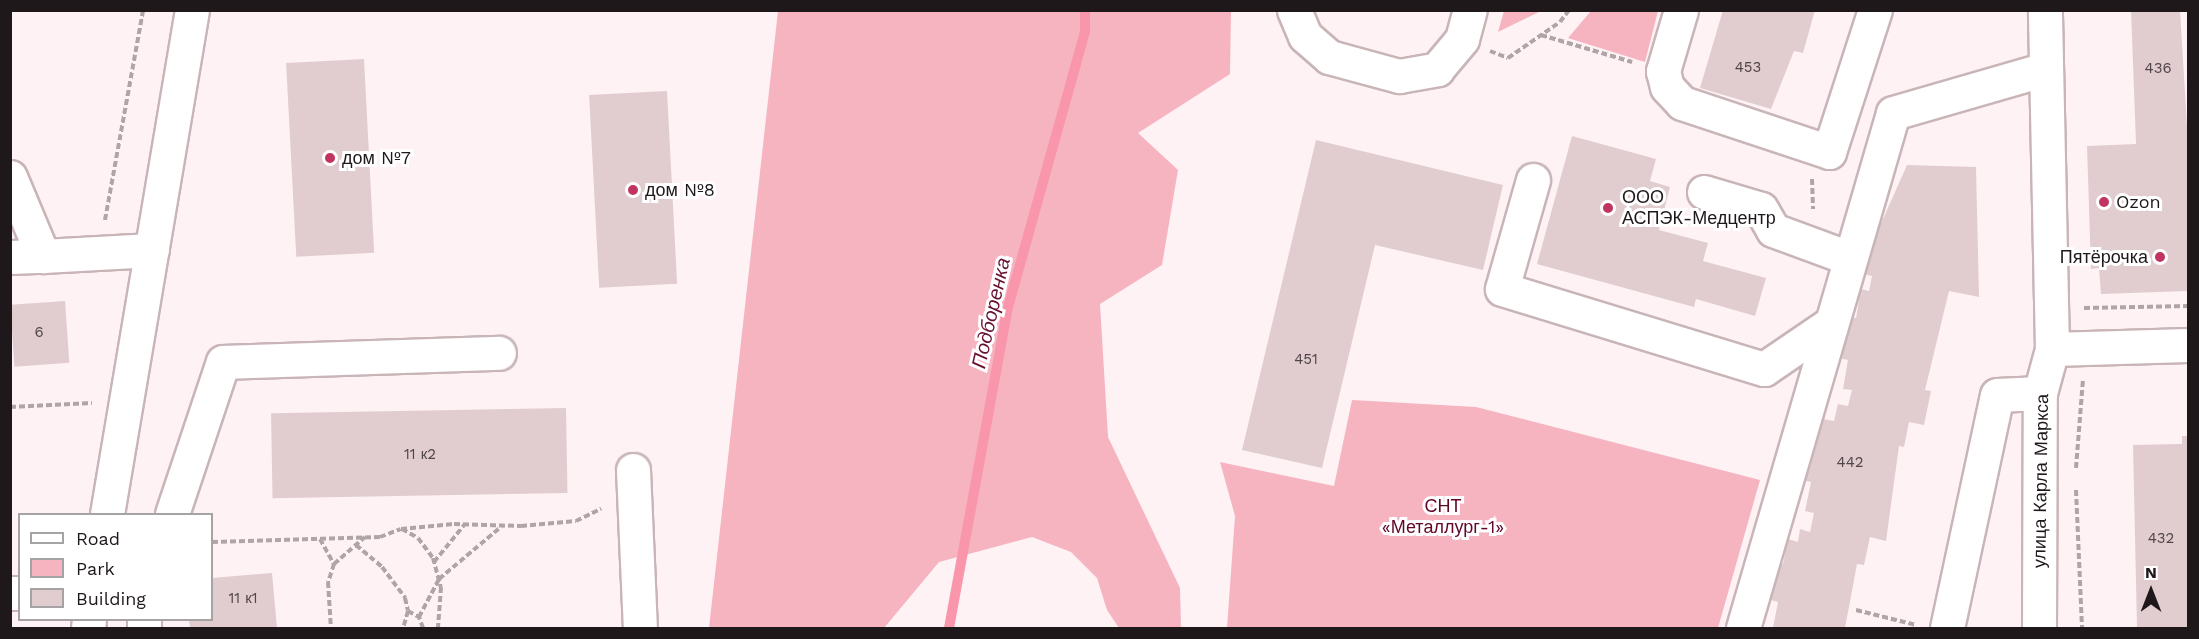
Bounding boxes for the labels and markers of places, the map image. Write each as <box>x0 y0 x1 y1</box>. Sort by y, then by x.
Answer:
place label: дом №7 <box>342 147 411 169</box>
marker: дом №7 <box>323 151 337 165</box>
place label: дом №8 <box>645 179 715 201</box>
marker: дом №8 <box>626 183 640 197</box>
place label: ООО АСПЭК-Медцентр <box>1622 187 1776 230</box>
place label: Ozon <box>2116 191 2161 213</box>
marker: Ozon <box>2097 195 2111 209</box>
marker: ООО АСПЭК-Медцентр <box>1599 199 1617 217</box>
place label: Пятёрочка <box>2060 246 2148 268</box>
marker: Пятёрочка <box>2153 250 2167 264</box>

